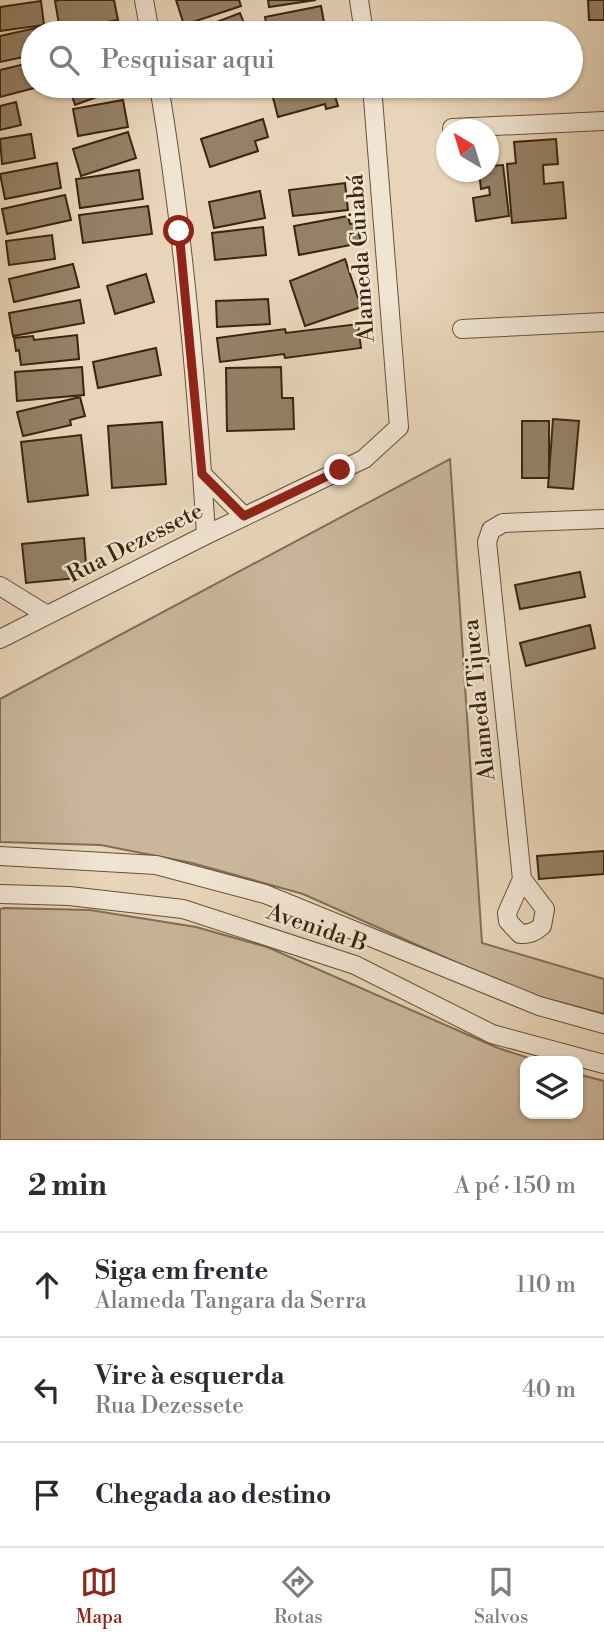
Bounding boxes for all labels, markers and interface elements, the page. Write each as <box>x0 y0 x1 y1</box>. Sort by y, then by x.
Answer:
search box <box>21 21 583 98</box>
icon: search <box>45 41 83 79</box>
text: Pesquisar aqui <box>101 44 275 76</box>
north arrow <box>436 119 499 182</box>
street label: Alameda Cuiabá <box>341 173 381 344</box>
route start <box>163 215 194 246</box>
route end <box>324 454 355 485</box>
street label: Rua Dezessete <box>62 497 208 589</box>
street label: Alameda Tijuca <box>457 617 502 783</box>
street label: Avenida B <box>262 897 371 958</box>
map controls <box>520 1056 583 1119</box>
button: layers <box>520 1056 583 1119</box>
text: 2 min <box>28 1167 107 1205</box>
text: A pé · 150 m <box>455 1172 576 1200</box>
text: Siga em frente <box>95 1255 268 1287</box>
icon: ahead <box>28 1266 66 1304</box>
text: 110 m <box>516 1271 576 1299</box>
text: Alameda Tangara da Serra <box>95 1287 367 1315</box>
text: Vire à esquerda <box>95 1360 285 1392</box>
icon: left <box>28 1371 66 1409</box>
text: 40 m <box>522 1376 576 1404</box>
text: Rua Dezessete <box>95 1392 244 1420</box>
icon: arrive <box>28 1476 66 1514</box>
text: Chegada ao destino <box>95 1479 331 1511</box>
tab: Mapa <box>76 1563 123 1629</box>
tab: Rotas <box>274 1563 323 1629</box>
tab: Salvos <box>474 1563 528 1629</box>

